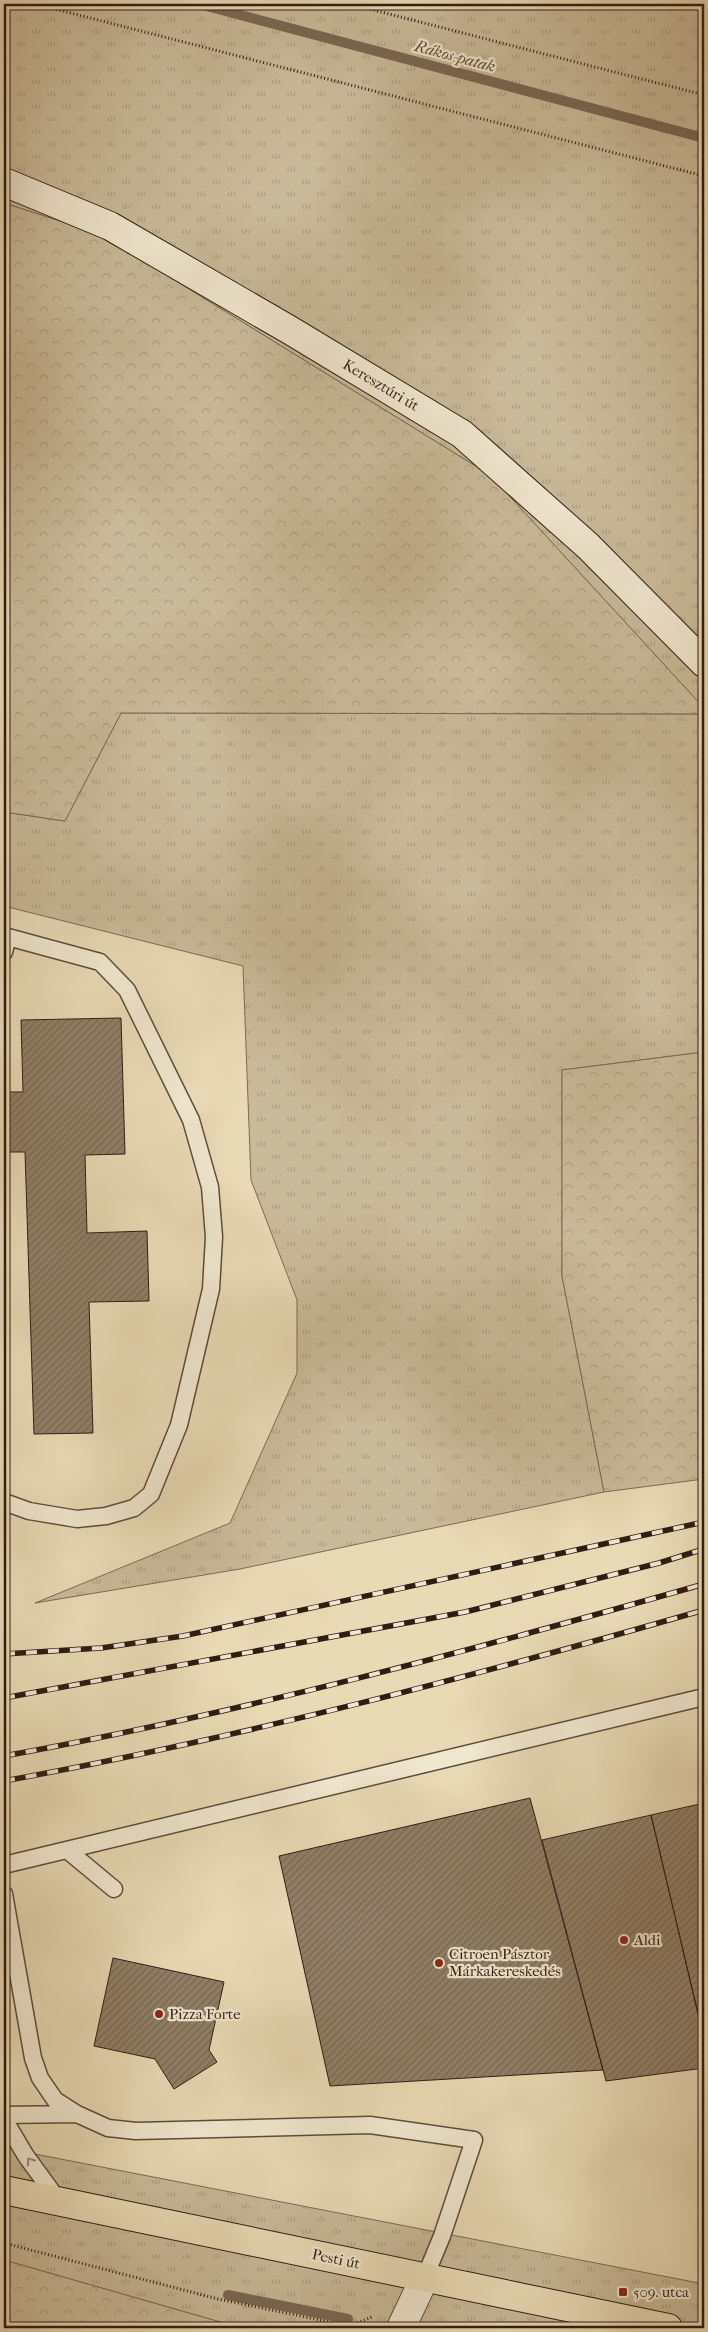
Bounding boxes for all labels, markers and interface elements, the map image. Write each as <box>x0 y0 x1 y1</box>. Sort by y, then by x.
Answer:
water label: Rákos-patak <box>412 36 497 76</box>
street label: Keresztúri út <box>340 355 423 415</box>
place label: Aldi <box>633 1931 661 1949</box>
marker: Aldi <box>618 1934 630 1946</box>
place label: Citroen Pásztor Márkakereskedés <box>449 1945 561 1980</box>
marker: Citroen Pásztor Márkakereskedés <box>433 1957 445 1969</box>
place label: Pizza Forte <box>169 2005 241 2023</box>
marker: Pizza Forte <box>153 2008 165 2020</box>
one-way arrow <box>27 2157 36 2166</box>
street label: Pesti út <box>310 2245 362 2273</box>
place label: 509. utca <box>633 2283 690 2301</box>
marker: 509. utca <box>617 2286 629 2298</box>

